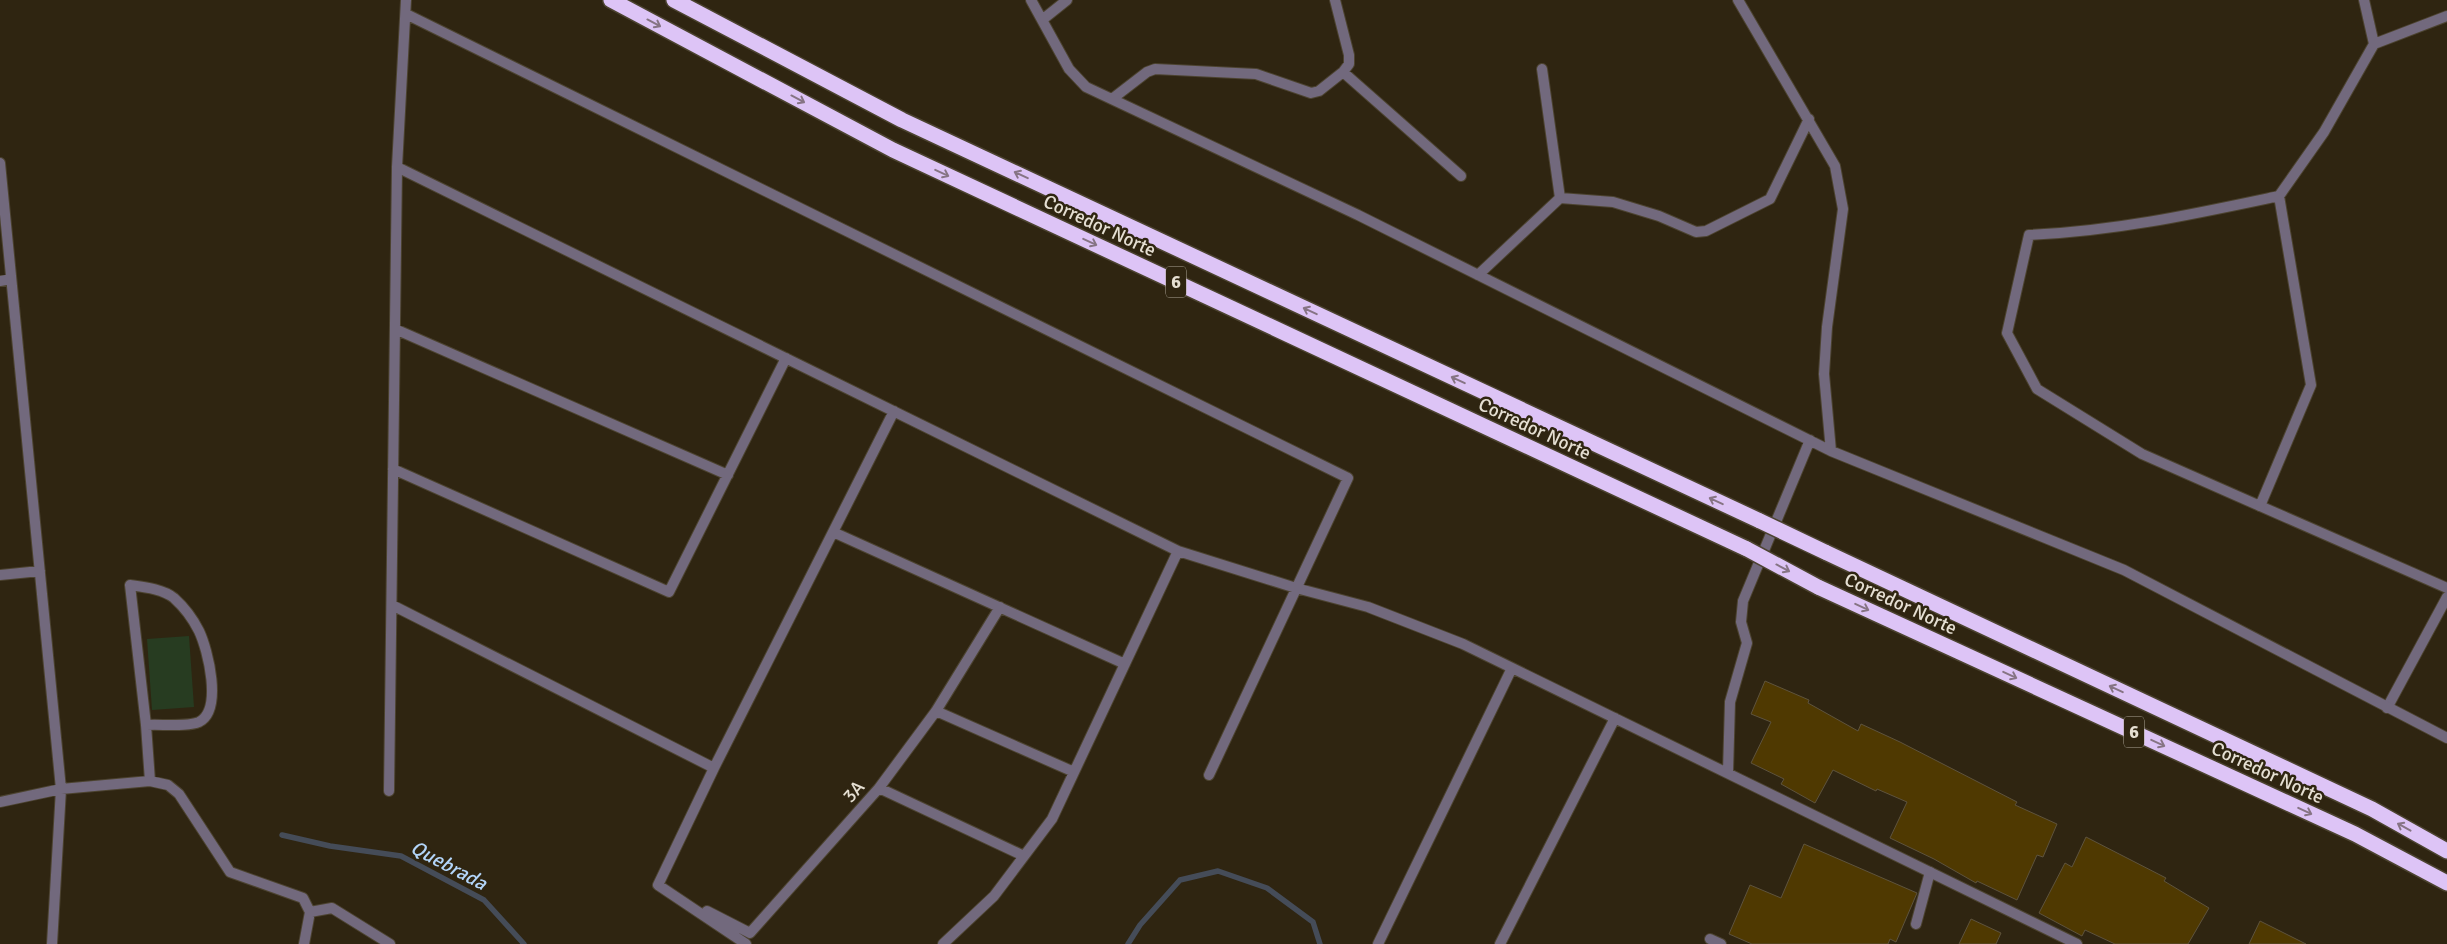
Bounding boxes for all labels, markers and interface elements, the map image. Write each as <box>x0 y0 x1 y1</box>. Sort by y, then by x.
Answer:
one-way arrow <box>646 19 661 28</box>
one-way arrow <box>790 94 805 104</box>
one-way arrow <box>934 169 949 178</box>
one-way arrow <box>1013 170 1028 180</box>
street label: Corredor Norte <box>1039 189 1160 262</box>
one-way arrow <box>1082 237 1097 247</box>
road number: 6 <box>1166 266 1186 298</box>
one-way arrow <box>1303 306 1318 315</box>
one-way arrow <box>1450 374 1465 384</box>
street label: Corredor Norte <box>1474 392 1595 465</box>
one-way arrow <box>1709 495 1724 505</box>
one-way arrow <box>1775 564 1790 573</box>
street label: Corredor Norte <box>1840 567 1961 640</box>
one-way arrow <box>1855 602 1870 612</box>
one-way arrow <box>2002 671 2017 680</box>
one-way arrow <box>2109 684 2124 693</box>
road number: 6 <box>2124 716 2144 748</box>
street label: Corredor Norte <box>2207 736 2328 809</box>
one-way arrow <box>2150 739 2165 748</box>
street label: 3A <box>838 775 870 808</box>
one-way arrow <box>2297 807 2312 817</box>
one-way arrow <box>2397 822 2412 832</box>
water label: Quebrada <box>406 835 492 896</box>

